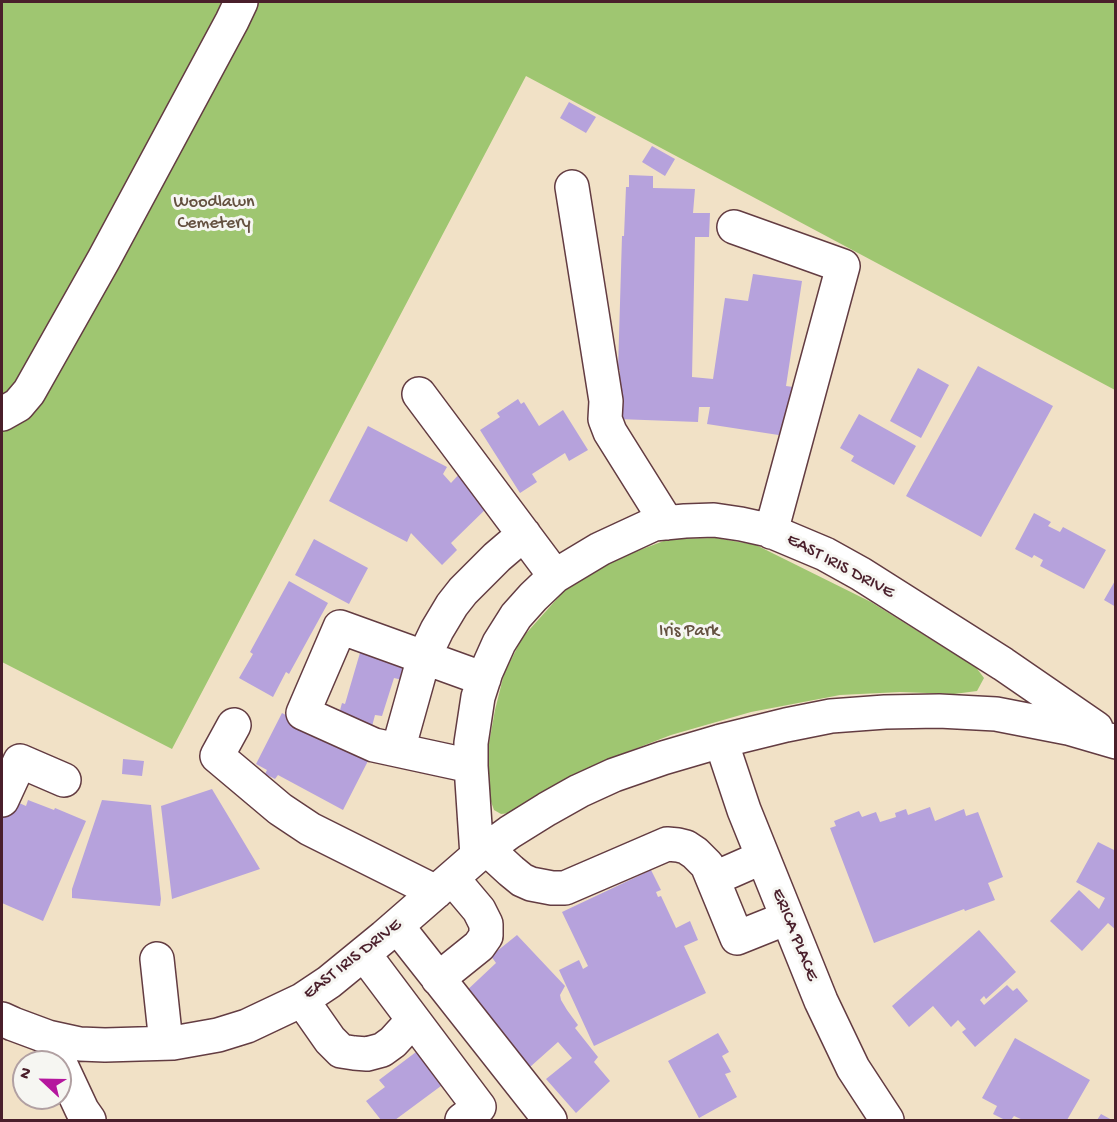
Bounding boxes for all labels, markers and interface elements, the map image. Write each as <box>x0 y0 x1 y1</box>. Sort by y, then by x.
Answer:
park label: Woodlawn Cemetery <box>174 192 254 234</box>
street label: EAST IRIS DRIVE <box>782 530 898 604</box>
park label: Iris Park <box>659 621 719 643</box>
street label: ERICA PLACE <box>766 886 822 984</box>
street label: EAST IRIS DRIVE <box>300 915 406 1005</box>
north arrow <box>12 1050 72 1110</box>
text: N <box>16 1065 37 1082</box>

